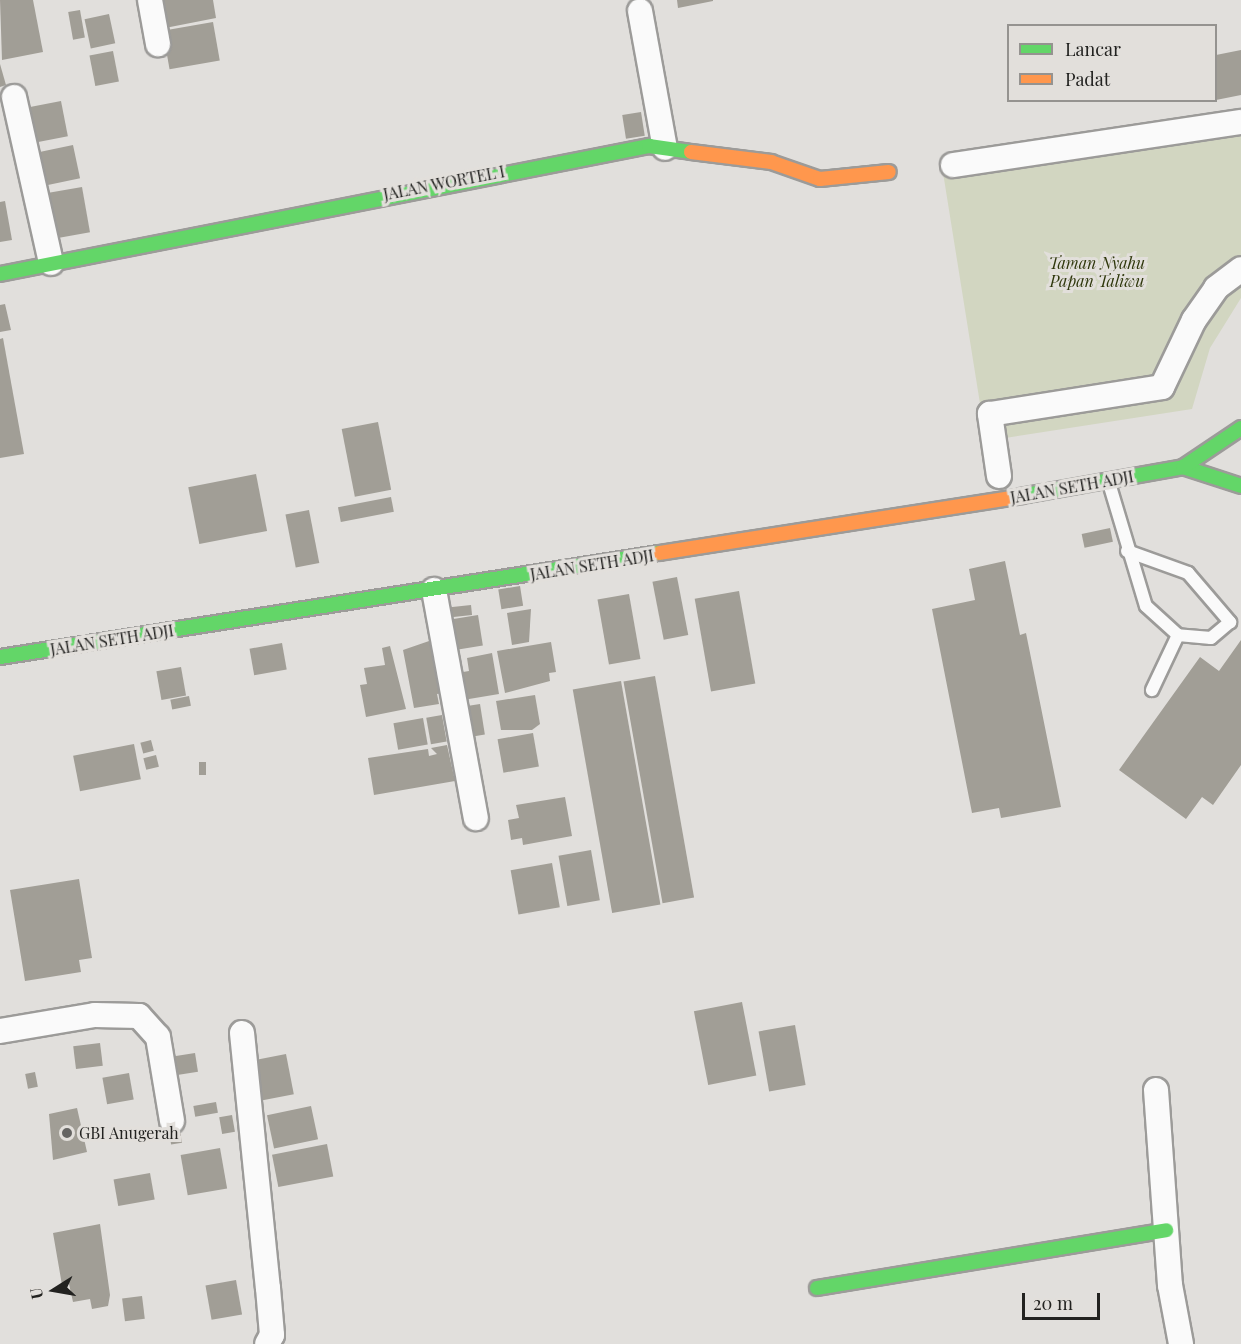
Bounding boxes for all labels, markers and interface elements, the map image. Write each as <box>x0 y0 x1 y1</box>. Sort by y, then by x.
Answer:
legend <box>1007 24 1217 102</box>
text: Lancar <box>1065 37 1121 61</box>
text: Padat <box>1065 67 1110 91</box>
street label: JALAN WORTEL I <box>381 162 507 204</box>
park label: Taman Nyahu Papan Taliwu <box>1049 253 1145 291</box>
street label: JALAN SETH ADJI <box>1009 467 1135 507</box>
street label: JALAN SETH ADJI <box>529 546 655 584</box>
street label: JALAN SETH ADJI <box>49 621 175 659</box>
place label: GBI Anugerah <box>79 1123 179 1143</box>
marker: GBI Anugerah <box>60 1126 74 1140</box>
north arrow <box>24 1260 84 1320</box>
scale bar <box>1025 1281 1103 1319</box>
text: U <box>24 1286 47 1301</box>
text: 20 m <box>1033 1291 1073 1315</box>

